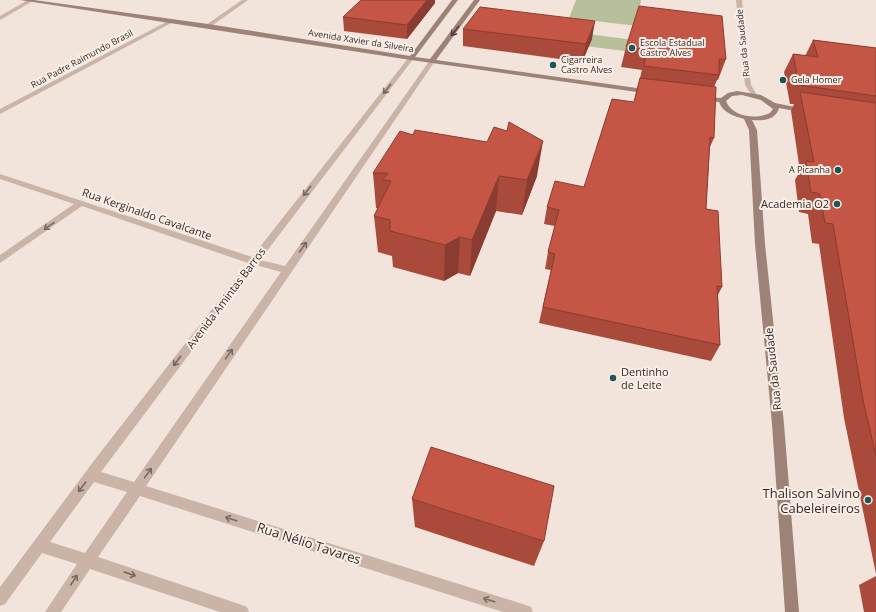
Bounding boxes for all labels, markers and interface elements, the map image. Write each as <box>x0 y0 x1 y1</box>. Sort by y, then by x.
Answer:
street label: Rua da Saudade <box>732 9 753 77</box>
one-way arrow <box>450 25 459 36</box>
street label: Rua Padre Raimundo Brasil <box>28 26 135 91</box>
street label: Avenida Xavier da Silveira <box>307 26 415 55</box>
place label: Escola Estadual Castro Alves <box>640 36 704 59</box>
marker: Escola Estadual Castro Alves <box>627 43 637 53</box>
place label: Cigarreira Castro Alves <box>561 53 612 76</box>
marker: Cigarreira Castro Alves <box>548 60 558 70</box>
place label: Gela Homer <box>791 73 842 86</box>
marker: Gela Homer <box>778 75 788 85</box>
one-way arrow <box>383 83 392 94</box>
place label: A Picanha <box>789 163 830 176</box>
marker: A Picanha <box>833 165 843 175</box>
street label: Rua Kerginaldo Cavalcante <box>80 184 214 243</box>
one-way arrow <box>303 186 312 197</box>
place label: Academia O2 <box>761 196 829 211</box>
marker: Academia O2 <box>832 199 842 209</box>
one-way arrow <box>44 222 55 230</box>
one-way arrow <box>299 242 307 253</box>
street label: Avenida Amintas Barros <box>183 244 269 351</box>
street label: Rua da Saudade <box>761 327 784 411</box>
one-way arrow <box>225 349 234 360</box>
one-way arrow <box>173 356 182 367</box>
place label: Dentinho de Leite <box>621 364 669 392</box>
marker: Dentinho de Leite <box>608 373 618 383</box>
one-way arrow <box>144 468 152 479</box>
one-way arrow <box>78 482 86 493</box>
place label: Thalison Salvino Cabeleireiros <box>763 484 860 517</box>
marker: Thalison Salvino Cabeleireiros <box>863 495 873 505</box>
one-way arrow <box>225 515 238 522</box>
street label: Rua Nélio Tavares <box>255 518 363 568</box>
one-way arrow <box>123 571 136 578</box>
one-way arrow <box>70 574 78 585</box>
one-way arrow <box>482 596 495 603</box>

